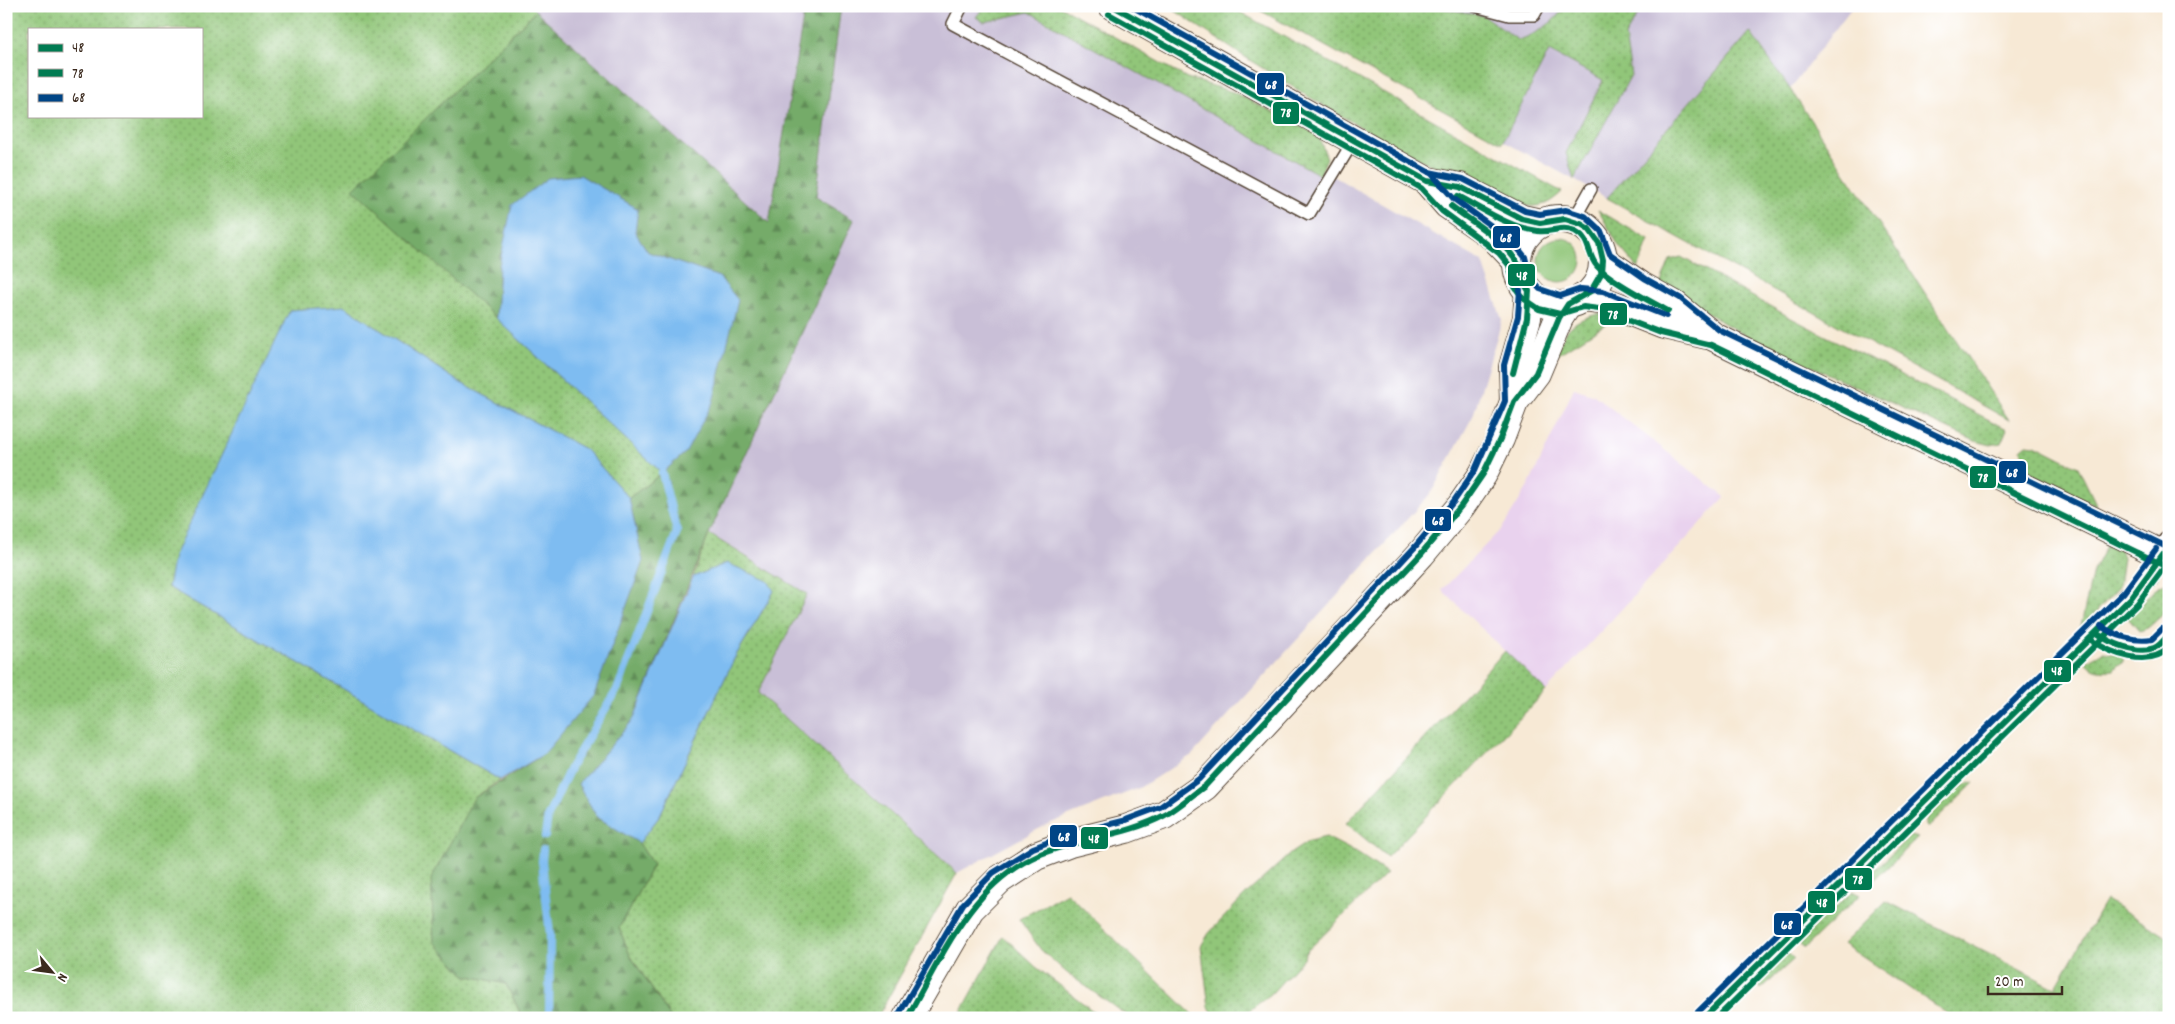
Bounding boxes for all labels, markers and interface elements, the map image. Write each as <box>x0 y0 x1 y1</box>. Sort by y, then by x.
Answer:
legend <box>28 28 202 118</box>
text: 48 <box>72 38 84 60</box>
text: 78 <box>72 64 84 86</box>
line badge: 68 <box>1256 72 1285 96</box>
text: 68 <box>1265 76 1278 96</box>
text: 68 <box>72 88 85 110</box>
line badge: 78 <box>1272 101 1300 125</box>
text: 78 <box>1281 104 1292 124</box>
line badge: 68 <box>1492 225 1521 249</box>
text: 68 <box>1500 229 1513 249</box>
line badge: 48 <box>1507 263 1536 287</box>
text: 48 <box>1516 267 1528 287</box>
line badge: 78 <box>1599 302 1628 326</box>
text: 78 <box>1608 306 1619 326</box>
line badge: 68 <box>1998 460 2027 484</box>
text: 68 <box>2006 464 2019 484</box>
line badge: 78 <box>1969 465 1997 489</box>
text: 78 <box>1978 469 1989 489</box>
line badge: 68 <box>1424 508 1452 532</box>
text: 68 <box>1432 512 1445 532</box>
line badge: 48 <box>2043 659 2072 683</box>
text: 48 <box>2051 662 2063 682</box>
line badge: 68 <box>1049 824 1078 848</box>
line badge: 48 <box>1080 826 1109 850</box>
text: 68 <box>1058 828 1071 848</box>
text: 48 <box>1088 830 1100 850</box>
line badge: 78 <box>1844 867 1873 891</box>
text: 78 <box>1853 871 1864 891</box>
line badge: 48 <box>1807 890 1836 914</box>
text: 48 <box>1816 894 1828 914</box>
line badge: 68 <box>1773 912 1802 936</box>
text: 68 <box>1781 916 1794 936</box>
north arrow <box>28 946 78 996</box>
scale bar <box>1988 964 2061 996</box>
text: N <box>51 969 72 985</box>
text: 20 m <box>1995 972 2023 994</box>

